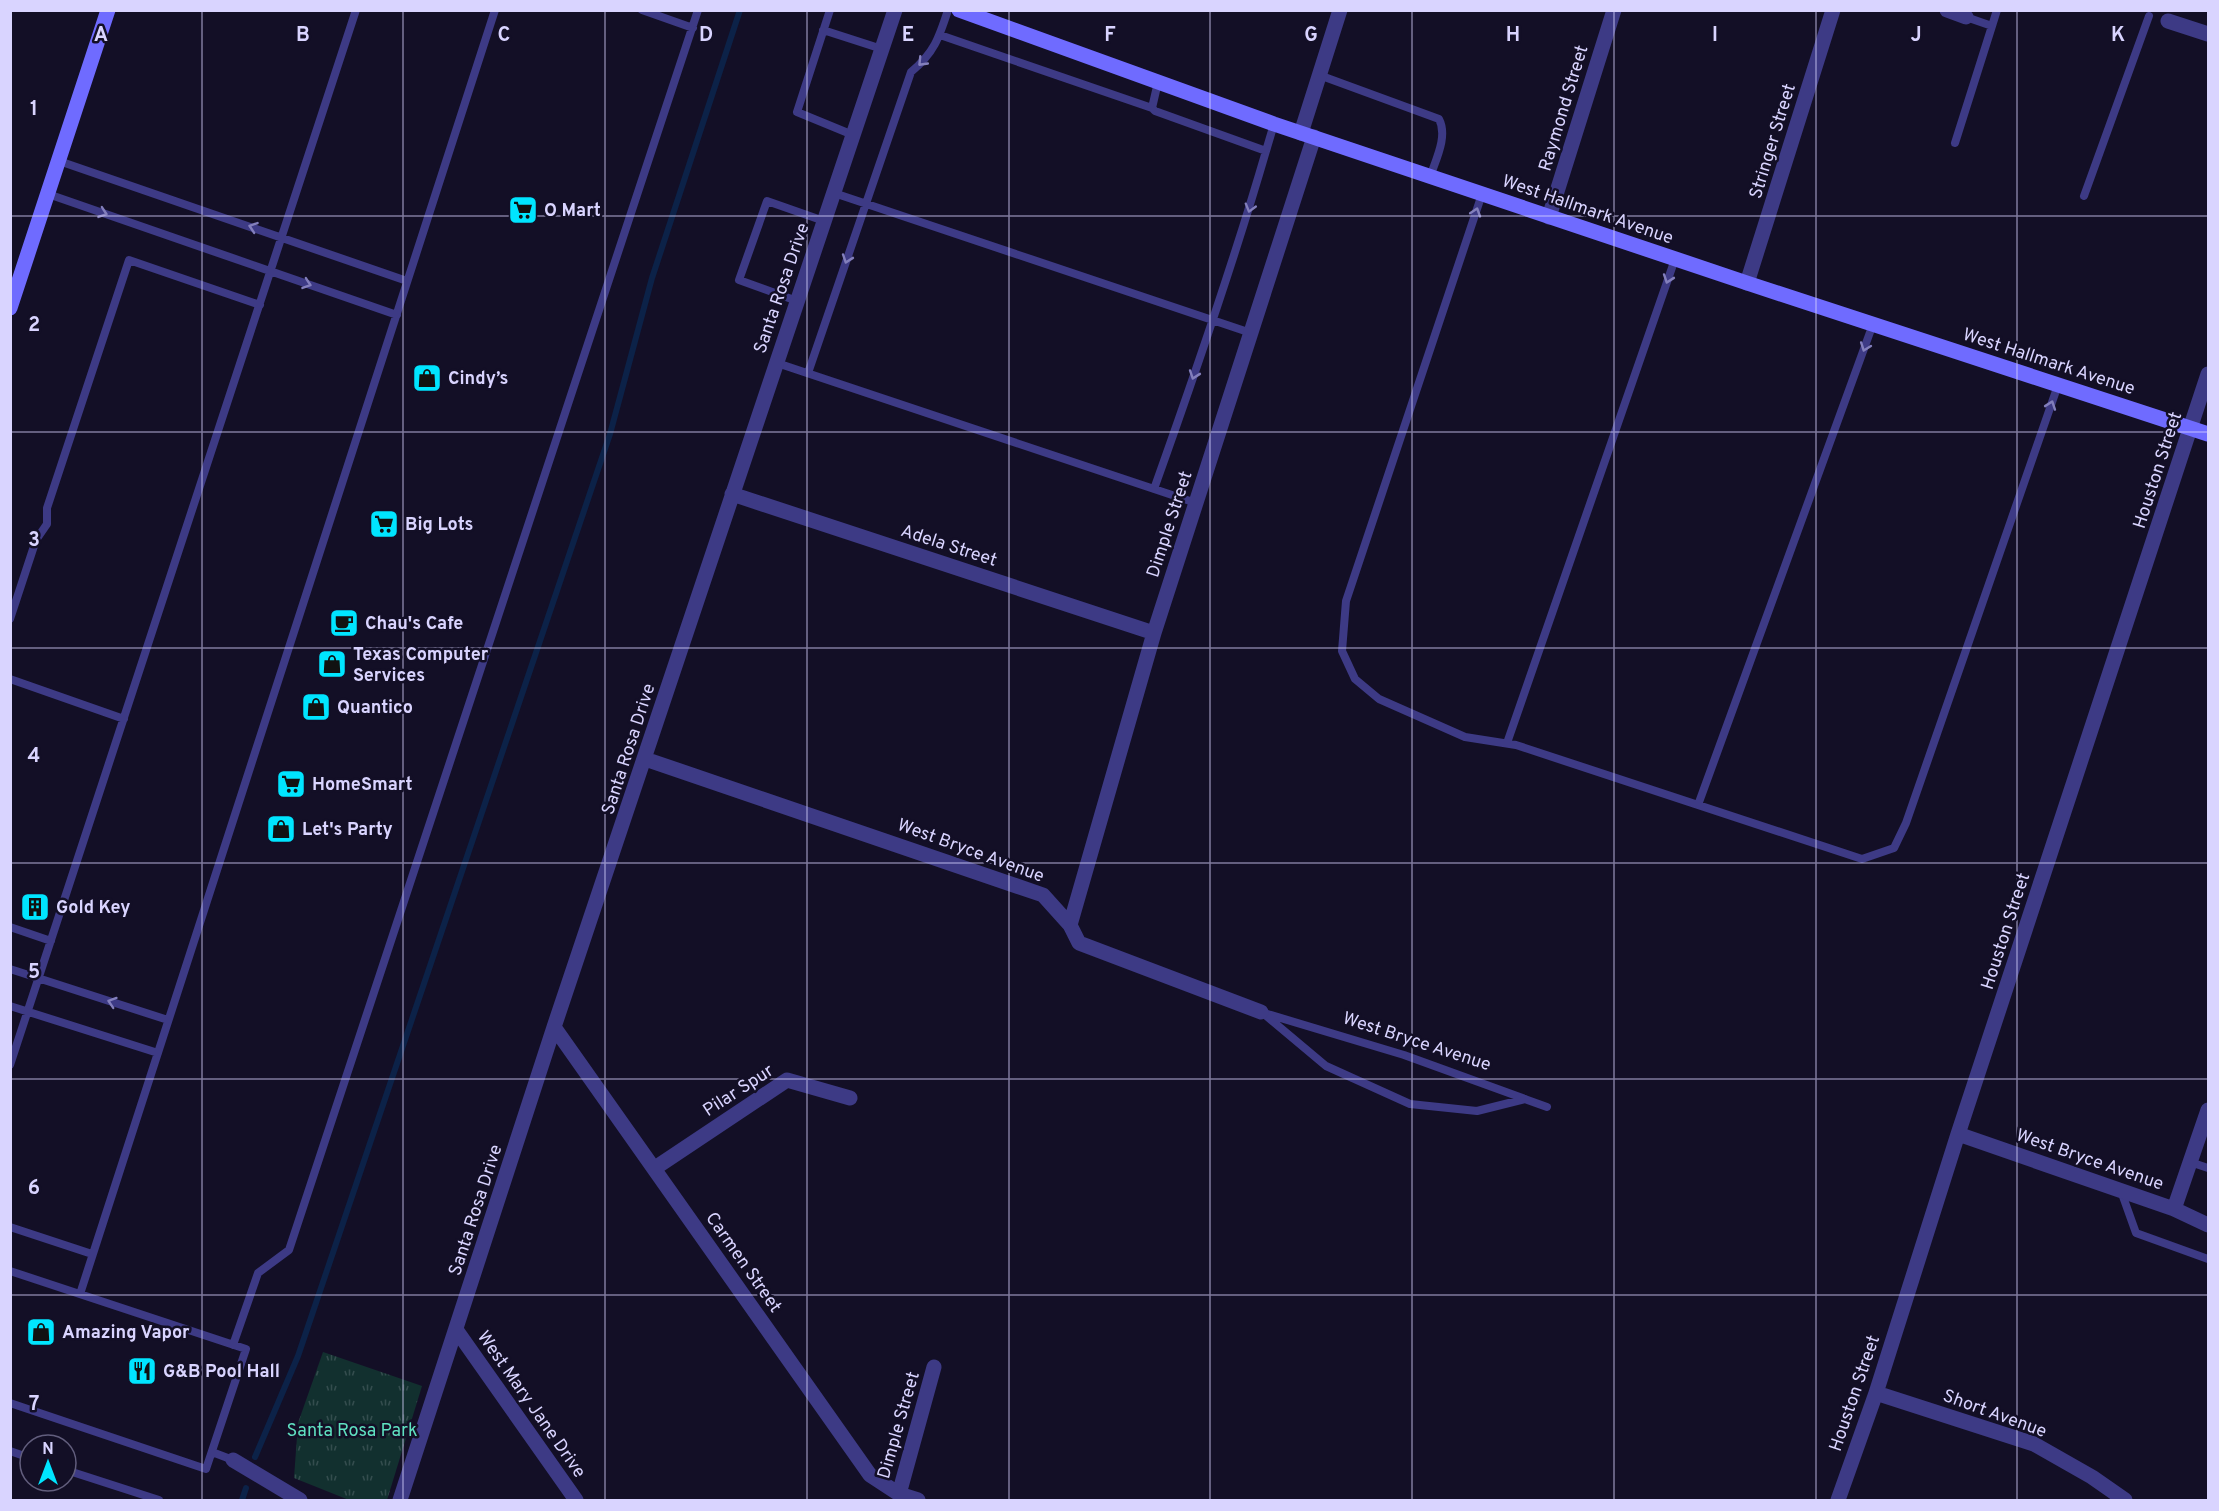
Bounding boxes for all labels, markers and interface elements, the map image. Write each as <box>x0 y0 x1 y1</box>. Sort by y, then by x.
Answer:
text: A <box>94 23 108 49</box>
text: B <box>296 23 310 49</box>
text: C <box>498 23 510 49</box>
text: D <box>699 23 713 49</box>
text: E <box>902 23 914 49</box>
text: F <box>1104 23 1116 49</box>
text: G <box>1304 23 1318 49</box>
text: H <box>1506 23 1520 49</box>
text: I <box>1712 23 1718 49</box>
text: J <box>1910 23 1922 49</box>
text: K <box>2111 23 2125 49</box>
street label: Raymond Street <box>1534 43 1595 174</box>
one-way arrow <box>918 55 929 65</box>
street label: Stringer Street <box>1745 81 1802 202</box>
text: 1 <box>30 97 38 123</box>
street label: West Hallmark Avenue <box>1499 170 1676 251</box>
supermarket icon: O Mart <box>507 194 539 226</box>
place label: O Mart <box>544 200 601 223</box>
one-way arrow <box>1245 202 1257 213</box>
one-way arrow <box>97 205 108 218</box>
one-way arrow <box>1468 207 1481 218</box>
street label: Santa Rosa Drive <box>749 220 816 357</box>
one-way arrow <box>248 222 259 235</box>
one-way arrow <box>842 253 854 264</box>
one-way arrow <box>1663 273 1676 283</box>
one-way arrow <box>302 276 312 289</box>
text: 2 <box>28 313 40 339</box>
street label: West Hallmark Avenue <box>1960 324 2138 401</box>
one-way arrow <box>1859 342 1872 352</box>
shop icon: Cindy’s <box>411 362 443 394</box>
place label: Cindy’s <box>448 368 508 391</box>
one-way arrow <box>1189 369 1202 380</box>
one-way arrow <box>2044 400 2057 410</box>
street label: Houston Street <box>2129 409 2188 532</box>
street label: Dimple Street <box>1142 468 1198 581</box>
supermarket icon: Big Lots <box>368 508 400 540</box>
place label: Big Lots <box>405 514 473 537</box>
street label: Adela Street <box>898 520 1000 573</box>
text: 3 <box>28 528 40 554</box>
cafe icon: Chau's Cafe <box>328 607 360 639</box>
place label: Chau's Cafe <box>365 613 463 636</box>
place label: Texas Computer Services <box>353 644 489 688</box>
shop icon: Texas Computer Services <box>316 648 348 680</box>
street label: Santa Rosa Drive <box>597 681 661 818</box>
shop icon: Quantico <box>300 691 332 723</box>
place label: Quantico <box>337 697 413 720</box>
text: 4 <box>28 744 40 770</box>
supermarket icon: HomeSmart <box>275 768 307 800</box>
place label: HomeSmart <box>312 774 413 797</box>
shop icon: Let's Party <box>265 813 297 845</box>
street label: West Bryce Avenue <box>894 814 1047 889</box>
place label: Let's Party <box>302 819 393 842</box>
street label: Houston Street <box>1977 870 2036 993</box>
building icon: Gold Key <box>19 891 51 923</box>
place label: Gold Key <box>56 897 131 920</box>
text: 5 <box>28 960 40 986</box>
one-way arrow <box>107 997 118 1010</box>
street label: West Bryce Avenue <box>1340 1008 1494 1077</box>
street label: Pilar Spur <box>699 1060 779 1123</box>
street label: West Bryce Avenue <box>2013 1124 2166 1196</box>
street label: Santa Rosa Drive <box>444 1142 508 1279</box>
text: 6 <box>28 1176 40 1202</box>
street label: Carmen Street <box>700 1208 786 1318</box>
shop icon: Amazing Vapor <box>25 1316 57 1348</box>
place label: Amazing Vapor <box>62 1322 190 1345</box>
street label: West Mary Jane Drive <box>471 1327 590 1483</box>
street label: Houston Street <box>1825 1332 1886 1455</box>
restaurant icon: G&B Pool Hall <box>126 1355 158 1387</box>
place label: G&B Pool Hall <box>163 1361 280 1384</box>
street label: Dimple Street <box>873 1369 926 1482</box>
street label: Short Avenue <box>1939 1385 2050 1444</box>
text: 7 <box>29 1392 39 1418</box>
park label: Santa Rosa Park <box>286 1420 418 1443</box>
north arrow <box>18 1433 78 1493</box>
text: N <box>42 1440 54 1460</box>

